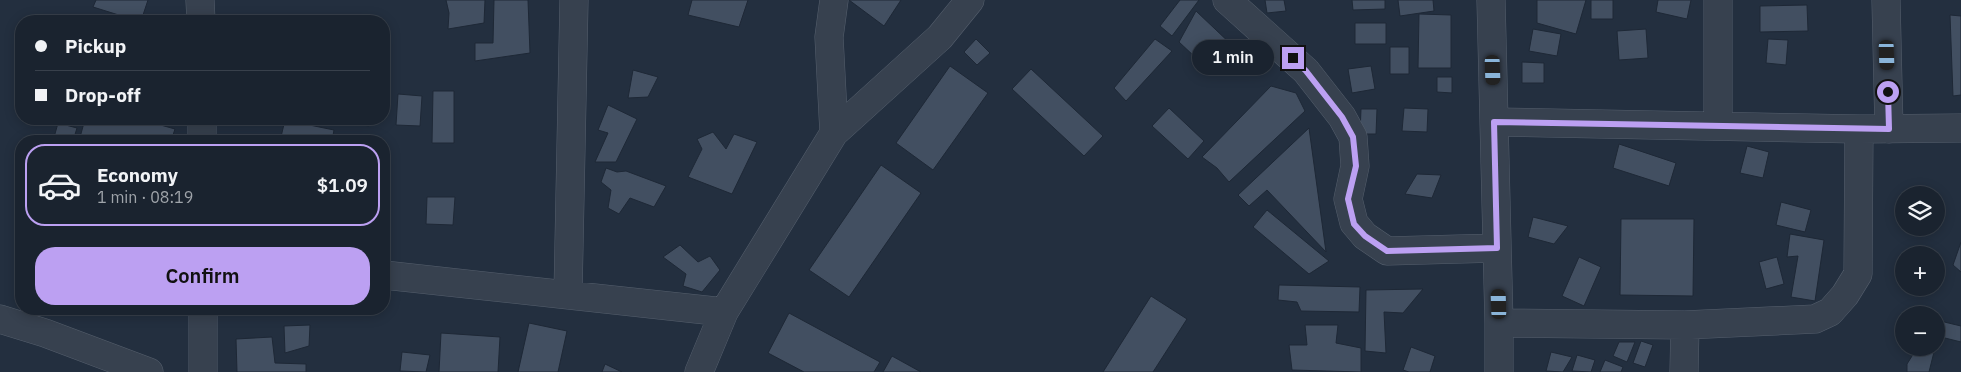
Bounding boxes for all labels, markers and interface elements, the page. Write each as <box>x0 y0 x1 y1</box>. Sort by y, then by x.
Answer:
text: Pickup <box>65 34 126 58</box>
callout: 1 min <box>1193 40 1276 76</box>
car <box>1878 40 1895 70</box>
text: 1 min <box>1212 47 1254 67</box>
route end <box>1282 47 1304 69</box>
car <box>1484 55 1501 85</box>
route start <box>1877 81 1899 103</box>
text: Drop-off <box>65 83 141 107</box>
icon: car <box>37 163 82 208</box>
text: Economy <box>97 163 178 187</box>
text: $1.09 <box>317 173 368 197</box>
map controls <box>1895 186 1945 356</box>
button: layers <box>1895 186 1945 236</box>
text: 1 min · 08:19 <box>97 187 193 207</box>
button: + <box>1895 246 1945 296</box>
button: Confirm <box>35 247 370 305</box>
car <box>1490 289 1507 319</box>
button: − <box>1895 306 1945 356</box>

